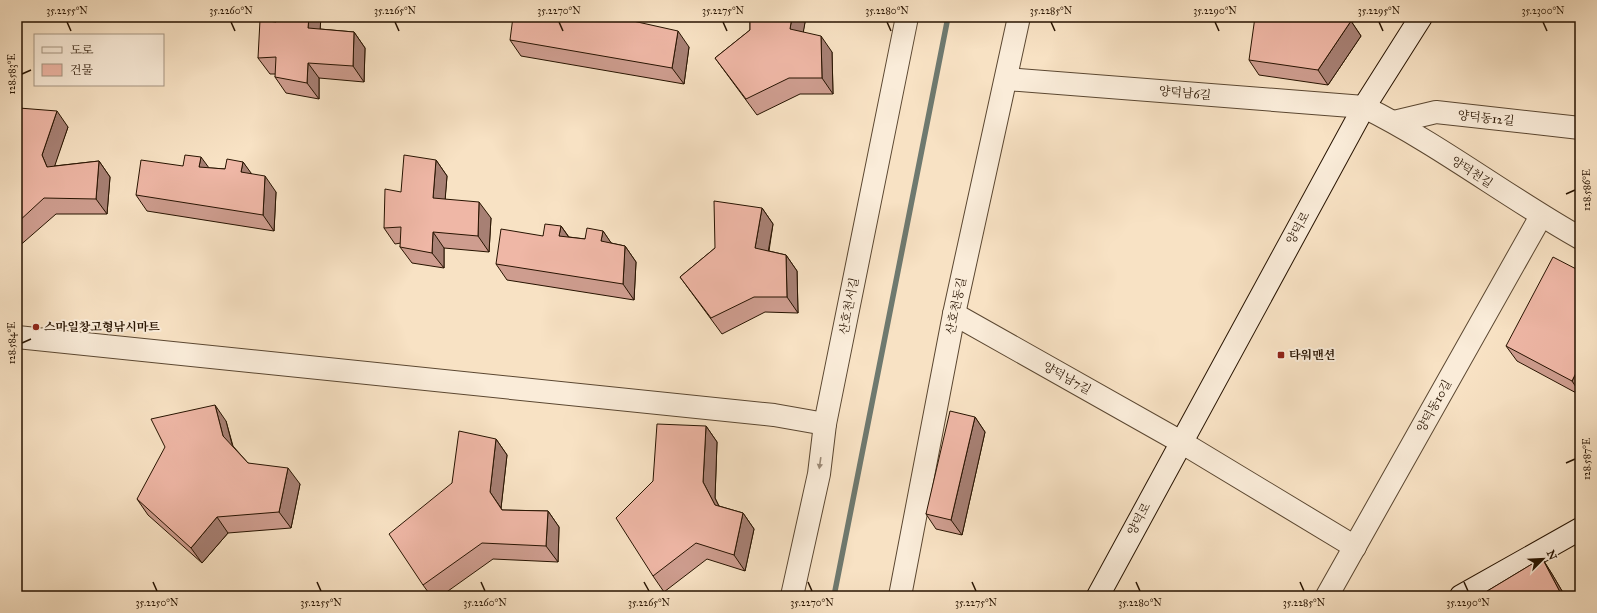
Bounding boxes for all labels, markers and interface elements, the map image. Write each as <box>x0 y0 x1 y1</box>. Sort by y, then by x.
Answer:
text: 35.2255°N <box>46 5 88 17</box>
text: 35.2260°N <box>209 5 253 17</box>
text: 35.2265°N <box>374 5 417 17</box>
text: 35.2270°N <box>537 5 581 17</box>
text: 35.2275°N <box>702 5 745 17</box>
text: 35.2280°N <box>865 5 909 17</box>
text: 35.2285°N <box>1030 5 1073 17</box>
text: 35.2290°N <box>1193 5 1237 17</box>
text: 35.2295°N <box>1358 5 1401 17</box>
text: 35.2300°N <box>1521 5 1565 17</box>
legend <box>34 34 164 86</box>
text: 도로 <box>70 43 94 57</box>
text: 128.583°E <box>6 54 18 94</box>
text: 건물 <box>70 63 94 77</box>
street label: 양덕남6길 <box>1158 84 1212 102</box>
street label: 양덕동12길 <box>1457 108 1515 128</box>
street label: 양덕천길 <box>1449 154 1495 190</box>
text: 128.586°E <box>1581 169 1593 211</box>
street label: 양덕로 <box>1283 209 1313 247</box>
street label: 산호천서길 <box>837 276 861 336</box>
street label: 산호천동길 <box>943 276 969 336</box>
place label: 스마일창고형낚시마트 <box>44 320 160 334</box>
text: 128.584°E <box>6 322 18 364</box>
marker: 스마일창고형낚시마트 <box>31 322 41 332</box>
place label: 타워맨션 <box>1289 348 1335 362</box>
marker: 타워맨션 <box>1276 350 1286 360</box>
street label: 양덕남7길 <box>1041 359 1093 397</box>
street label: 양덕동10길 <box>1414 377 1454 435</box>
text: 128.587°E <box>1581 438 1593 480</box>
one-way arrow <box>817 457 823 469</box>
street label: 양덕로 <box>1125 500 1154 538</box>
north arrow <box>1523 539 1563 579</box>
text: N <box>1544 548 1560 563</box>
text: 35.2250°N <box>136 597 179 609</box>
text: 35.2255°N <box>300 597 342 609</box>
text: 35.2260°N <box>463 597 507 609</box>
text: 35.2265°N <box>628 597 671 609</box>
text: 35.2270°N <box>790 597 834 609</box>
text: 35.2275°N <box>955 597 998 609</box>
text: 35.2280°N <box>1118 597 1162 609</box>
text: 35.2285°N <box>1283 597 1326 609</box>
text: 35.2290°N <box>1446 597 1490 609</box>

